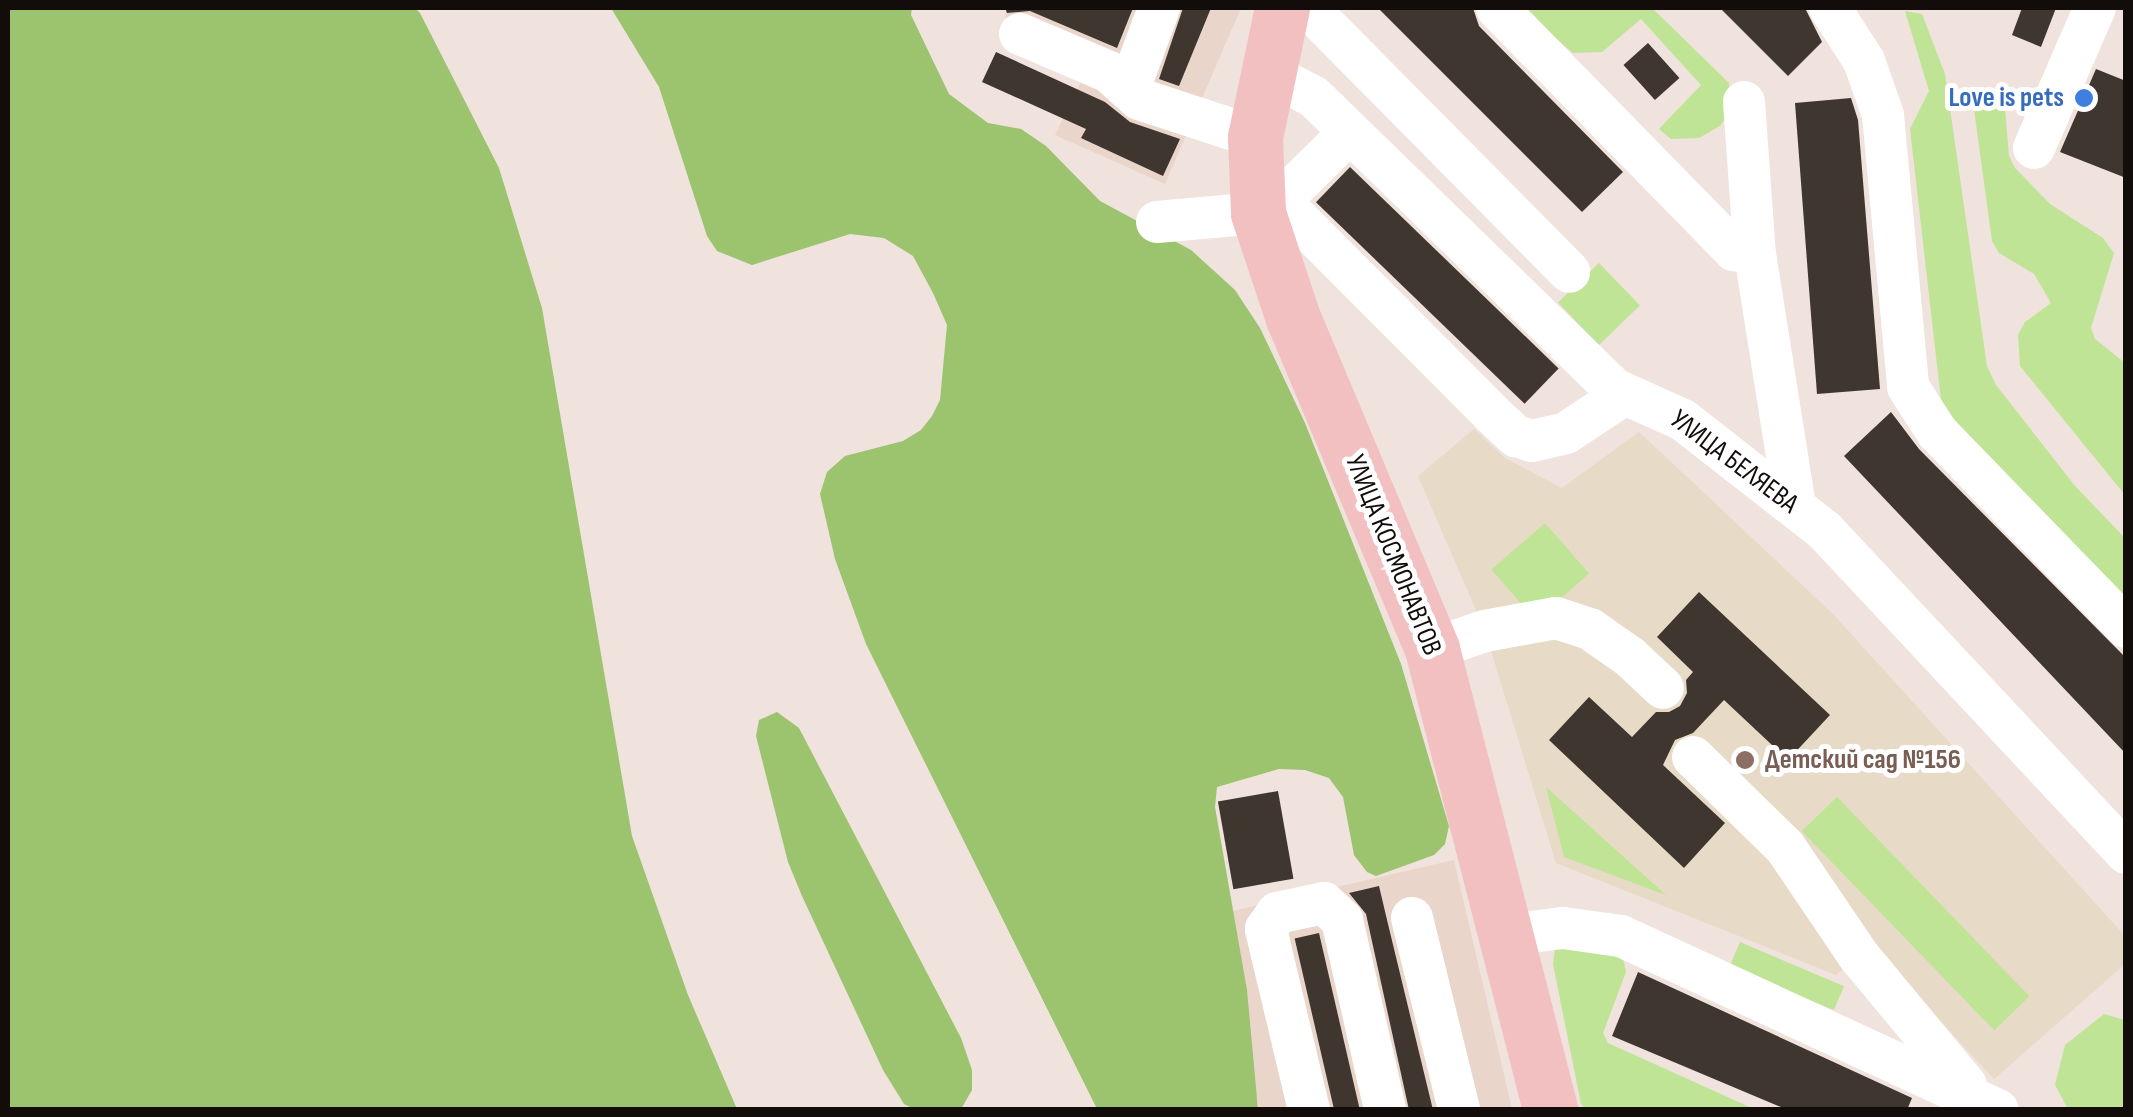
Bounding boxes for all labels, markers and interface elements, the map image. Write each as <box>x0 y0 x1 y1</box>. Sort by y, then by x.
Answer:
place label: Love is pets <box>1949 81 2064 115</box>
marker: Love is pets <box>2073 87 2095 109</box>
street label: УЛИЦА БЕЛЯЕВА <box>1663 403 1805 521</box>
street label: УЛИЦА КОСМОНАВТОВ <box>1338 450 1448 660</box>
place label: Детский сад №156 <box>1765 743 1961 777</box>
marker: Детский сад №156 <box>1734 749 1756 771</box>

